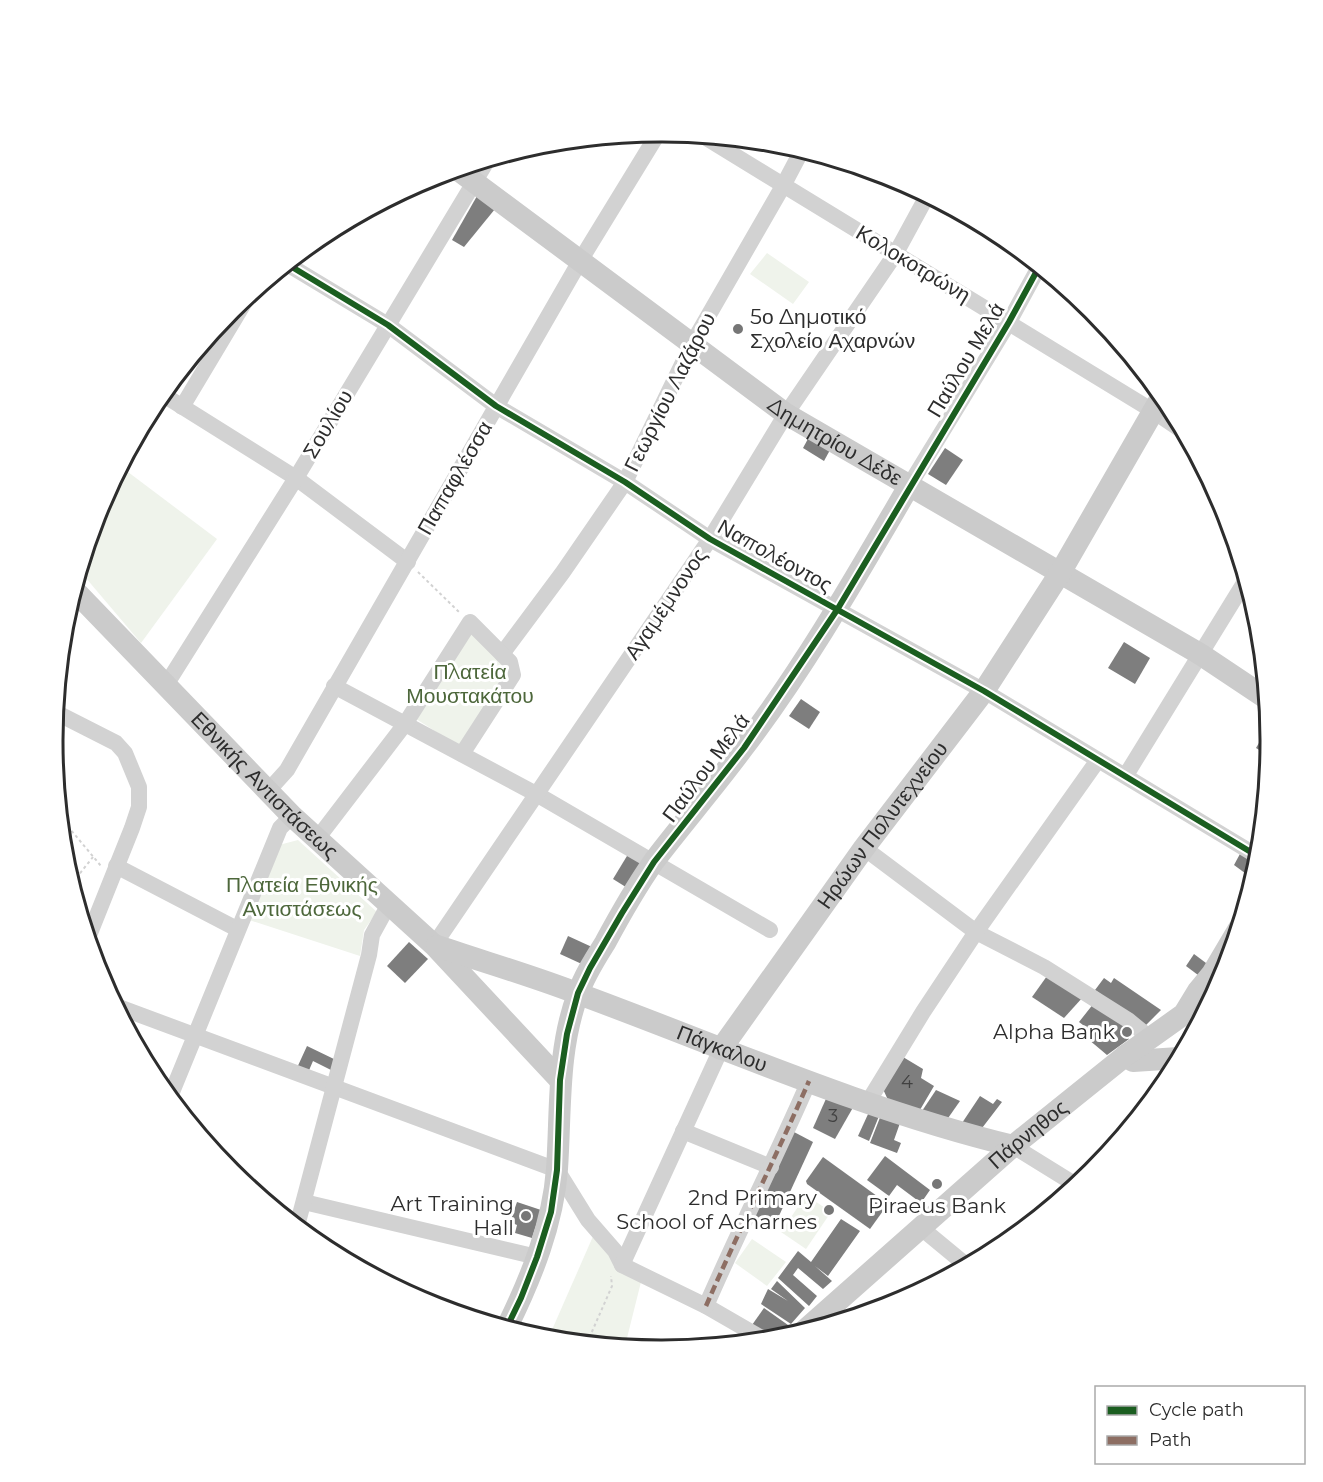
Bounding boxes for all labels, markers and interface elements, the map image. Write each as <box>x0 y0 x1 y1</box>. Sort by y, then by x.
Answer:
street label: Κολοκοτρώνη <box>852 220 975 307</box>
street label: Παύλου Μελά <box>922 298 1010 422</box>
place label: 5ο Δημοτικό Σχολείο Αχαρνών <box>750 304 915 353</box>
street label: Γεωργίου Λαζάρου <box>619 308 720 475</box>
marker: 5ο Δημοτικό Σχολείο Αχαρνών <box>731 322 745 336</box>
street label: Σουλίου <box>297 385 358 462</box>
street label: Δημητρίου Δέδε <box>763 392 907 491</box>
street label: Παπαφλέσσα <box>412 416 497 539</box>
street label: Ναπολέοντος <box>714 514 837 597</box>
street label: Αγαμέμνονος <box>619 543 712 664</box>
park label: Πλατεία Μουστακάτου <box>406 659 534 708</box>
street label: Εθνικής Αντιστάσεως <box>186 706 344 864</box>
street label: Παύλου Μελά <box>657 709 754 827</box>
street label: Ηρώων Πολυτεχνείου <box>812 736 953 913</box>
park label: Πλατεία Εθνικής Αντιστάσεως <box>226 872 378 921</box>
street label: Πάγκαλου <box>673 1019 771 1077</box>
place label: Alpha Bank <box>993 1019 1115 1044</box>
marker: Alpha Bank <box>1120 1025 1134 1039</box>
house number: 4 <box>901 1071 913 1093</box>
street label: Πάρνηθος <box>983 1094 1072 1174</box>
house number: 3 <box>828 1105 838 1127</box>
marker: Piraeus Bank <box>930 1177 944 1191</box>
place label: 2nd Primary School of Acharnes <box>616 1185 818 1234</box>
place label: Art Training Hall <box>390 1191 514 1240</box>
place label: Piraeus Bank <box>868 1193 1007 1218</box>
marker: 2nd Primary School of Acharnes <box>822 1203 836 1217</box>
marker: Art Training Hall <box>519 1209 533 1223</box>
legend <box>1095 1386 1305 1464</box>
text: Cycle path <box>1149 1399 1244 1421</box>
text: Path <box>1149 1429 1192 1451</box>

